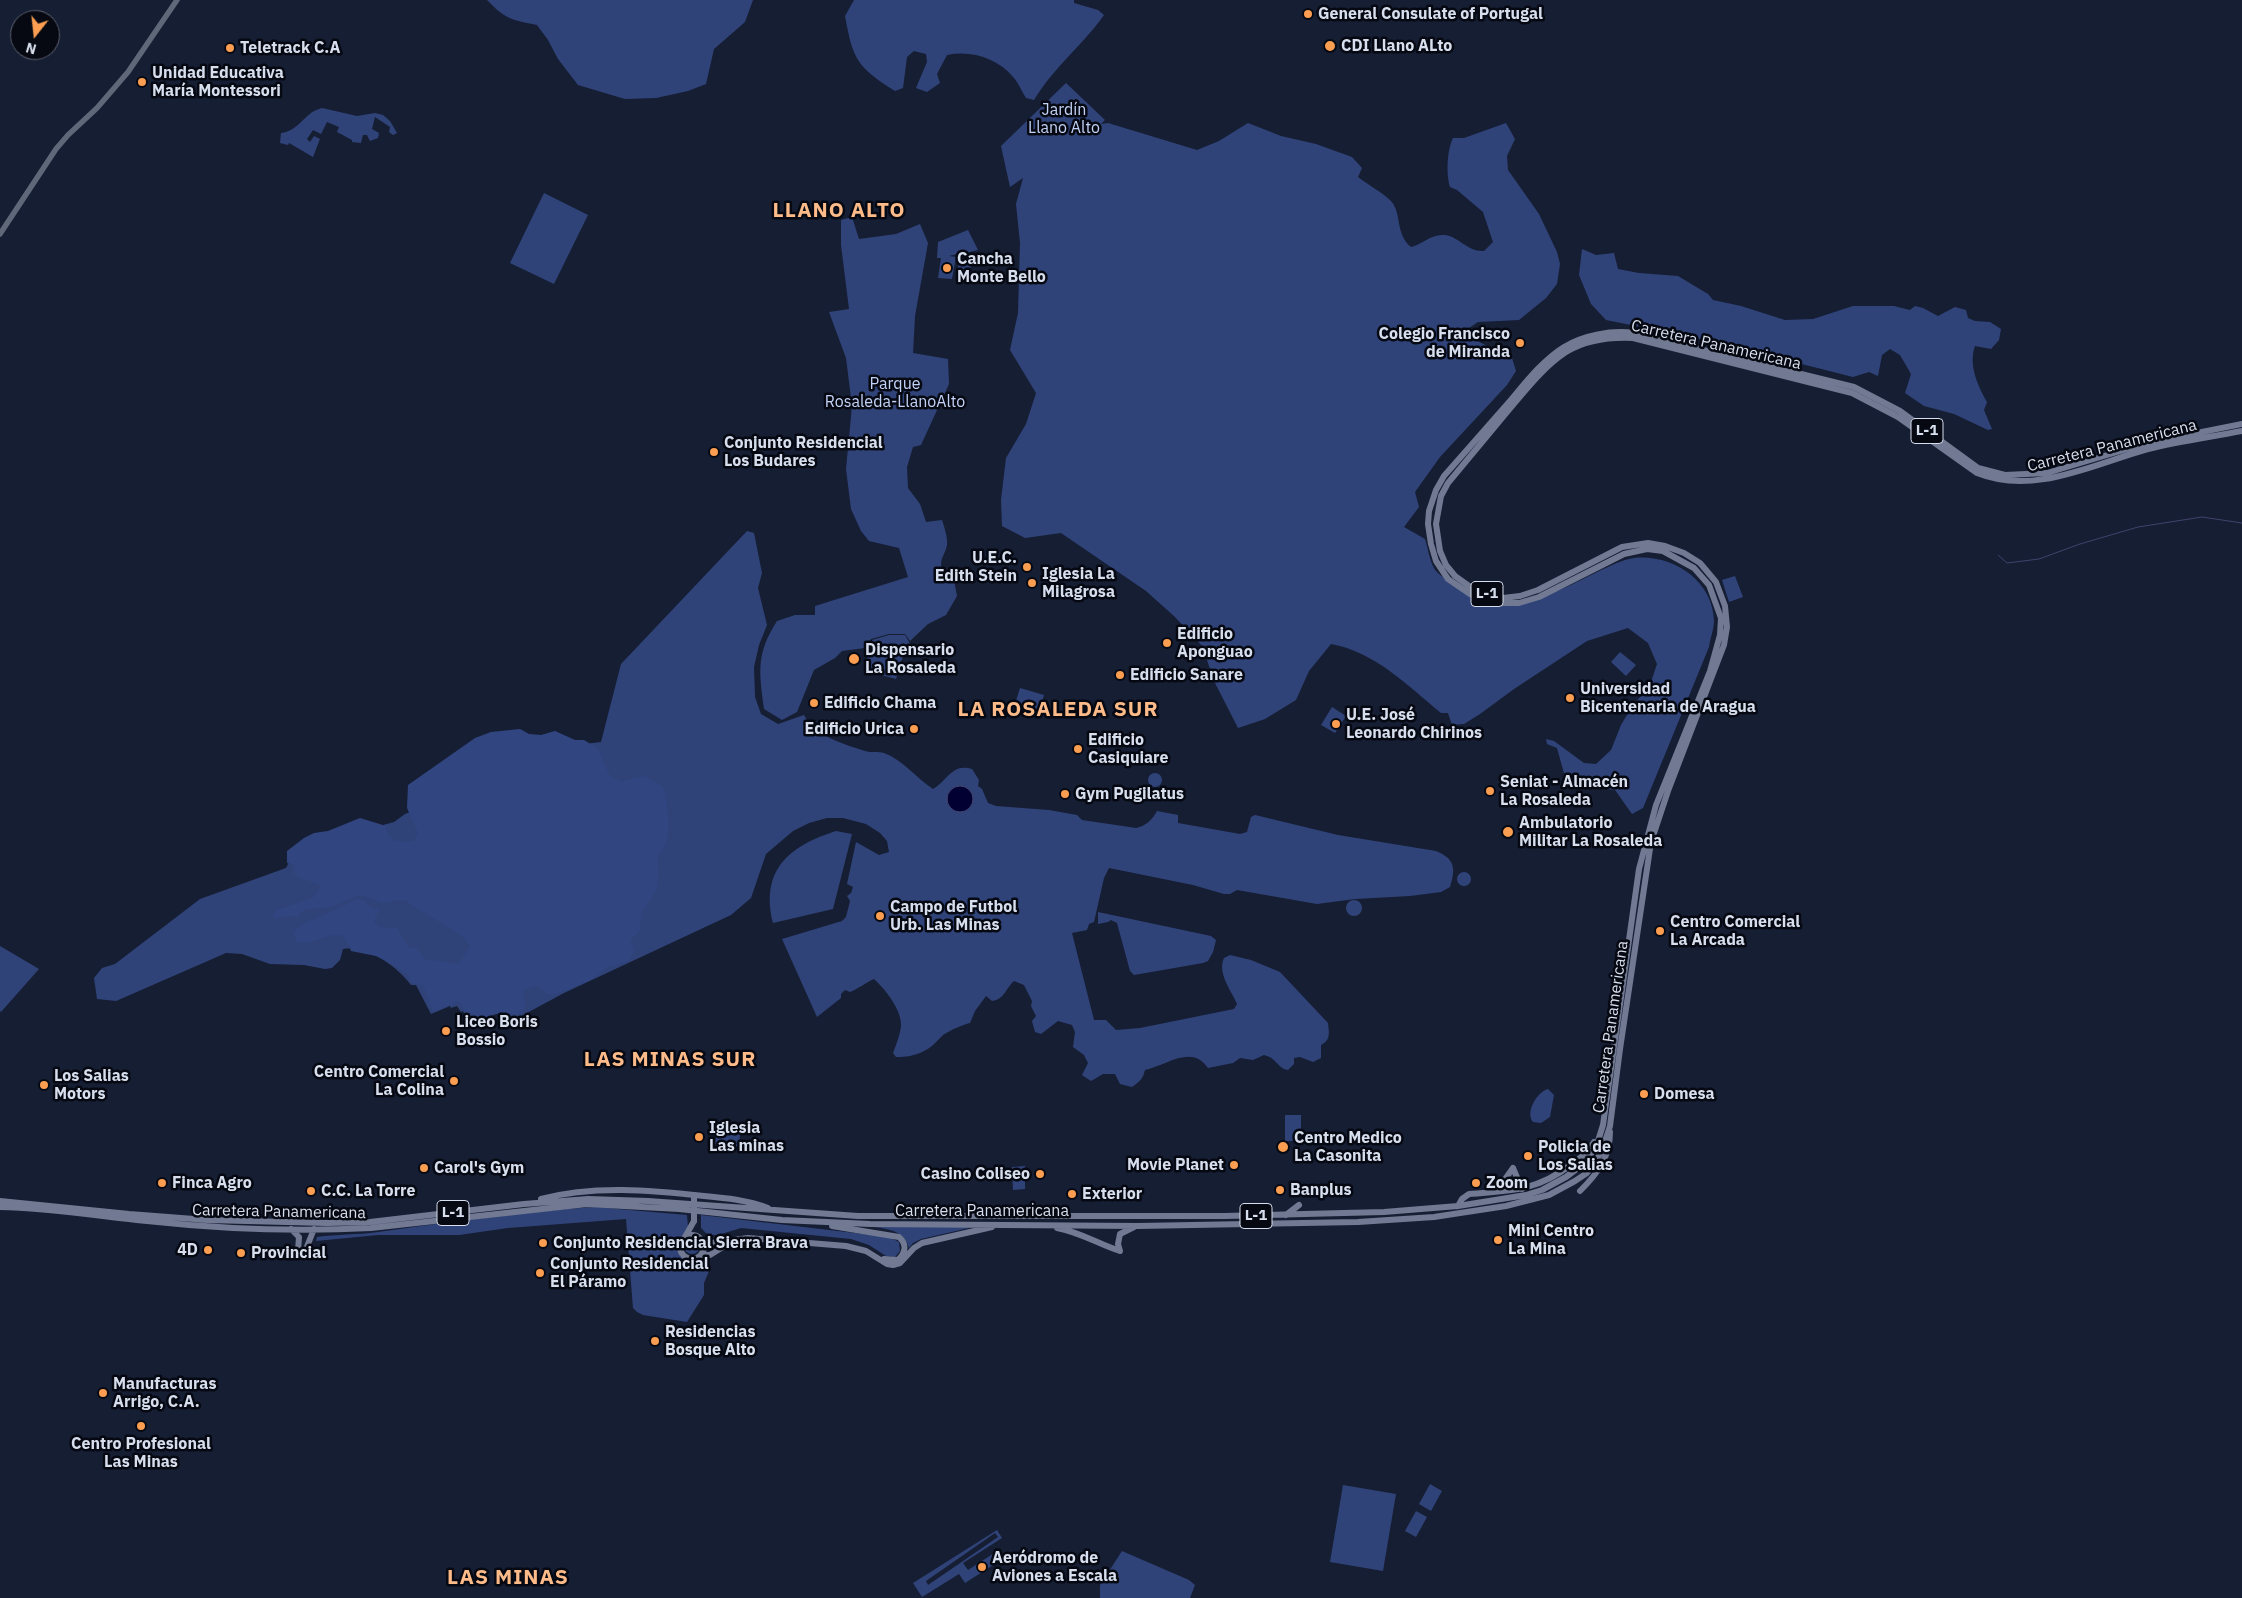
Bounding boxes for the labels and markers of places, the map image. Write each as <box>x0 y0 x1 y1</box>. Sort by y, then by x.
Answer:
place label: General Consulate of Portugal <box>1318 4 1543 24</box>
marker: General Consulate of Portugal <box>1302 8 1314 20</box>
place label: CDI Llano ALto <box>1341 36 1452 56</box>
place label: Teletrack C.A <box>240 38 341 58</box>
marker: CDI Llano ALto <box>1323 39 1337 53</box>
marker: Teletrack C.A <box>224 42 236 54</box>
place label: Unidad Educativa María Montessori <box>152 63 284 101</box>
marker: Unidad Educativa María Montessori <box>136 76 148 88</box>
place label: Cancha Monte Bello <box>957 249 1046 287</box>
marker: Cancha Monte Bello <box>941 262 953 274</box>
place label: Colegio Francisco de Miranda <box>1379 324 1510 362</box>
marker: Colegio Francisco de Miranda <box>1514 337 1526 349</box>
place label: Conjunto Residencial Los Budares <box>724 433 883 471</box>
marker: Conjunto Residencial Los Budares <box>708 446 720 458</box>
place label: U.E.C. Edith Stein <box>935 548 1017 586</box>
marker: U.E.C. Edith Stein <box>1021 561 1033 573</box>
place label: Iglesia La Milagrosa <box>1042 564 1115 602</box>
marker: Iglesia La Milagrosa <box>1026 577 1038 589</box>
place label: Edificio Aponguao <box>1177 624 1253 662</box>
marker: Edificio Aponguao <box>1161 637 1173 649</box>
place label: Dispensario La Rosaleda <box>865 640 956 678</box>
marker: Dispensario La Rosaleda <box>847 652 861 666</box>
place label: Edificio Sanare <box>1130 665 1243 685</box>
marker: Edificio Sanare <box>1114 669 1126 681</box>
place label: Universidad Bicentenaria de Aragua <box>1580 679 1756 717</box>
marker: Universidad Bicentenaria de Aragua <box>1564 692 1576 704</box>
place label: Edificio Chama <box>824 693 936 713</box>
marker: Edificio Chama <box>808 697 820 709</box>
place label: U.E. José Leonardo Chirinos <box>1346 705 1482 743</box>
marker: U.E. José Leonardo Chirinos <box>1330 718 1342 730</box>
place label: Edificio Urica <box>805 719 904 739</box>
marker: Edificio Urica <box>908 723 920 735</box>
place label: Edificio Casiquiare <box>1088 730 1168 768</box>
marker: Edificio Casiquiare <box>1072 743 1084 755</box>
place label: Seniat - Almacén La Rosaleda <box>1500 772 1628 810</box>
place label: Gym Pugilatus <box>1075 784 1184 804</box>
marker: Seniat - Almacén La Rosaleda <box>1484 785 1496 797</box>
marker: Gym Pugilatus <box>1059 788 1071 800</box>
place label: Ambulatorio Militar La Rosaleda <box>1519 813 1662 851</box>
marker: Ambulatorio Militar La Rosaleda <box>1501 825 1515 839</box>
place label: Campo de Futbol Urb. Las Minas <box>890 897 1017 935</box>
marker: Campo de Futbol Urb. Las Minas <box>874 910 886 922</box>
place label: Centro Comercial La Arcada <box>1670 912 1800 950</box>
marker: Centro Comercial La Arcada <box>1654 925 1666 937</box>
place label: Liceo Boris Bossio <box>456 1012 538 1050</box>
marker: Liceo Boris Bossio <box>440 1025 452 1037</box>
place label: Centro Comercial La Colina <box>314 1062 444 1100</box>
place label: Los Salias Motors <box>54 1066 129 1104</box>
marker: Centro Comercial La Colina <box>448 1075 460 1087</box>
marker: Los Salias Motors <box>38 1079 50 1091</box>
place label: Domesa <box>1654 1084 1715 1104</box>
marker: Domesa <box>1638 1088 1650 1100</box>
place label: Iglesia Las minas <box>709 1118 784 1156</box>
place label: Centro Medico La Casonita <box>1294 1128 1402 1166</box>
marker: Iglesia Las minas <box>693 1131 705 1143</box>
place label: Policia de Los Salias <box>1538 1137 1613 1175</box>
marker: Centro Medico La Casonita <box>1276 1140 1290 1154</box>
marker: Policia de Los Salias <box>1522 1150 1534 1162</box>
place label: Movie Planet <box>1127 1155 1224 1175</box>
place label: Carol's Gym <box>434 1158 524 1178</box>
marker: Movie Planet <box>1228 1159 1240 1171</box>
marker: Carol's Gym <box>418 1162 430 1174</box>
place label: Casino Coliseo <box>921 1164 1030 1184</box>
marker: Casino Coliseo <box>1034 1168 1046 1180</box>
place label: Finca Agro <box>172 1173 252 1193</box>
place label: Zoom <box>1486 1173 1528 1193</box>
marker: Finca Agro <box>156 1177 168 1189</box>
marker: Zoom <box>1470 1177 1482 1189</box>
place label: Banplus <box>1290 1180 1351 1200</box>
place label: C.C. La Torre <box>321 1181 415 1201</box>
place label: Exterior <box>1082 1184 1142 1204</box>
marker: Banplus <box>1274 1184 1286 1196</box>
marker: C.C. La Torre <box>305 1185 317 1197</box>
marker: Exterior <box>1066 1188 1078 1200</box>
place label: Mini Centro La Mina <box>1508 1221 1594 1259</box>
place label: Conjunto Residencial Sierra Brava <box>553 1233 808 1253</box>
marker: Mini Centro La Mina <box>1492 1234 1504 1246</box>
marker: Conjunto Residencial Sierra Brava <box>537 1237 549 1249</box>
place label: 4D <box>177 1240 198 1260</box>
place label: Provincial <box>251 1243 326 1263</box>
marker: 4D <box>202 1244 214 1256</box>
marker: Provincial <box>235 1247 247 1259</box>
place label: Conjunto Residencial El Páramo <box>550 1254 709 1292</box>
marker: Conjunto Residencial El Páramo <box>534 1267 546 1279</box>
place label: Residencias Bosque Alto <box>665 1322 756 1360</box>
marker: Residencias Bosque Alto <box>649 1335 661 1347</box>
place label: Manufacturas Arrigo, C.A. <box>113 1374 217 1412</box>
marker: Manufacturas Arrigo, C.A. <box>97 1387 109 1399</box>
marker: Centro Profesional Las Minas <box>135 1420 147 1432</box>
place label: Centro Profesional Las Minas <box>71 1434 211 1472</box>
place label: Aeródromo de Aviones a Escala <box>992 1548 1117 1586</box>
marker: Aeródromo de Aviones a Escala <box>976 1561 988 1573</box>

